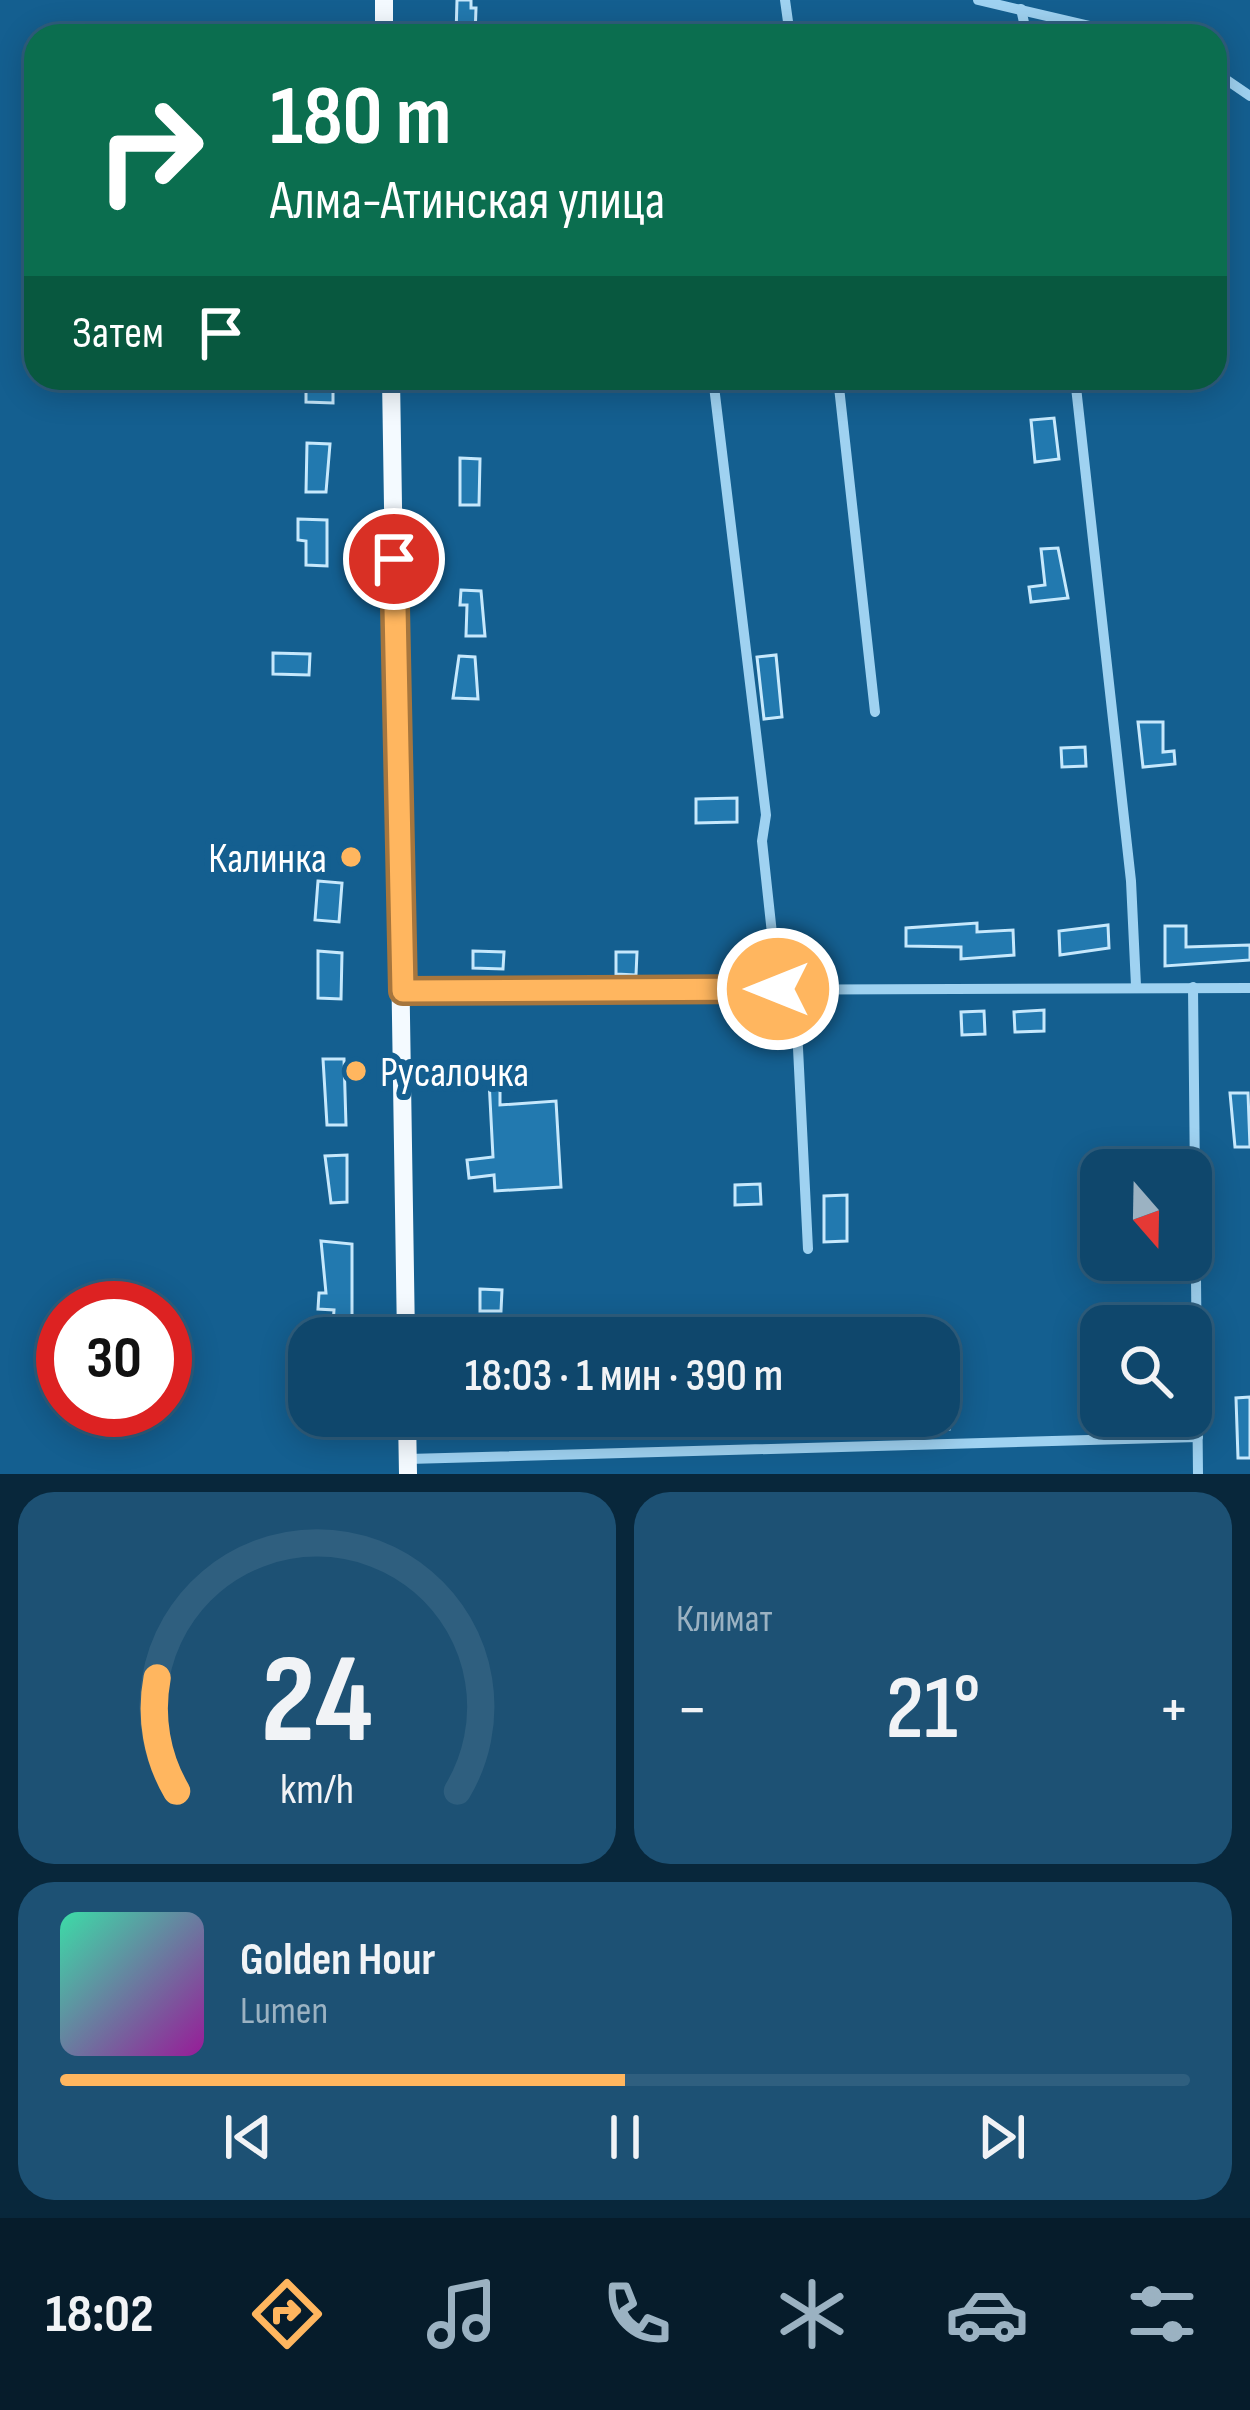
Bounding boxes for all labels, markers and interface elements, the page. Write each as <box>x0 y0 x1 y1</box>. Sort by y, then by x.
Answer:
text: 180 m <box>270 67 451 168</box>
icon: right <box>72 72 228 228</box>
text: Алма-Атинская улица <box>270 169 665 234</box>
icon: arrive <box>188 300 254 366</box>
text: Затем <box>72 306 164 361</box>
pin <box>343 508 445 610</box>
icon: arrive <box>361 526 427 592</box>
place label: Калинка <box>208 834 327 885</box>
marker: Калинка <box>338 844 364 870</box>
position arrow <box>715 926 841 1052</box>
place label: Русалочка <box>380 1048 529 1099</box>
marker: Русалочка <box>343 1058 369 1084</box>
north arrow <box>1080 1149 1212 1281</box>
map controls <box>1080 1149 1212 1437</box>
speed limit sign: 30 <box>36 1281 192 1437</box>
button: search <box>1080 1305 1212 1437</box>
text: 18:03 · 1 мин · 390 m <box>465 1349 783 1404</box>
text: Климат <box>676 1596 773 1643</box>
text: 24 <box>261 1628 373 1777</box>
text: 21° <box>885 1656 981 1764</box>
text: − <box>676 1671 708 1750</box>
text: + <box>1158 1671 1190 1750</box>
text: km/h <box>280 1764 354 1816</box>
text: Golden Hour <box>240 1933 435 1988</box>
text: Lumen <box>240 1988 328 2035</box>
icon: previous <box>215 2104 281 2170</box>
icon: pause <box>592 2104 658 2170</box>
icon: next <box>969 2104 1035 2170</box>
icon: directions <box>245 2272 329 2356</box>
icon: music <box>420 2272 504 2356</box>
icon: phone <box>595 2272 679 2356</box>
icon: climate <box>770 2272 854 2356</box>
icon: car <box>945 2272 1029 2356</box>
icon: filters <box>1120 2272 1204 2356</box>
text: 18:02 <box>46 2282 154 2347</box>

